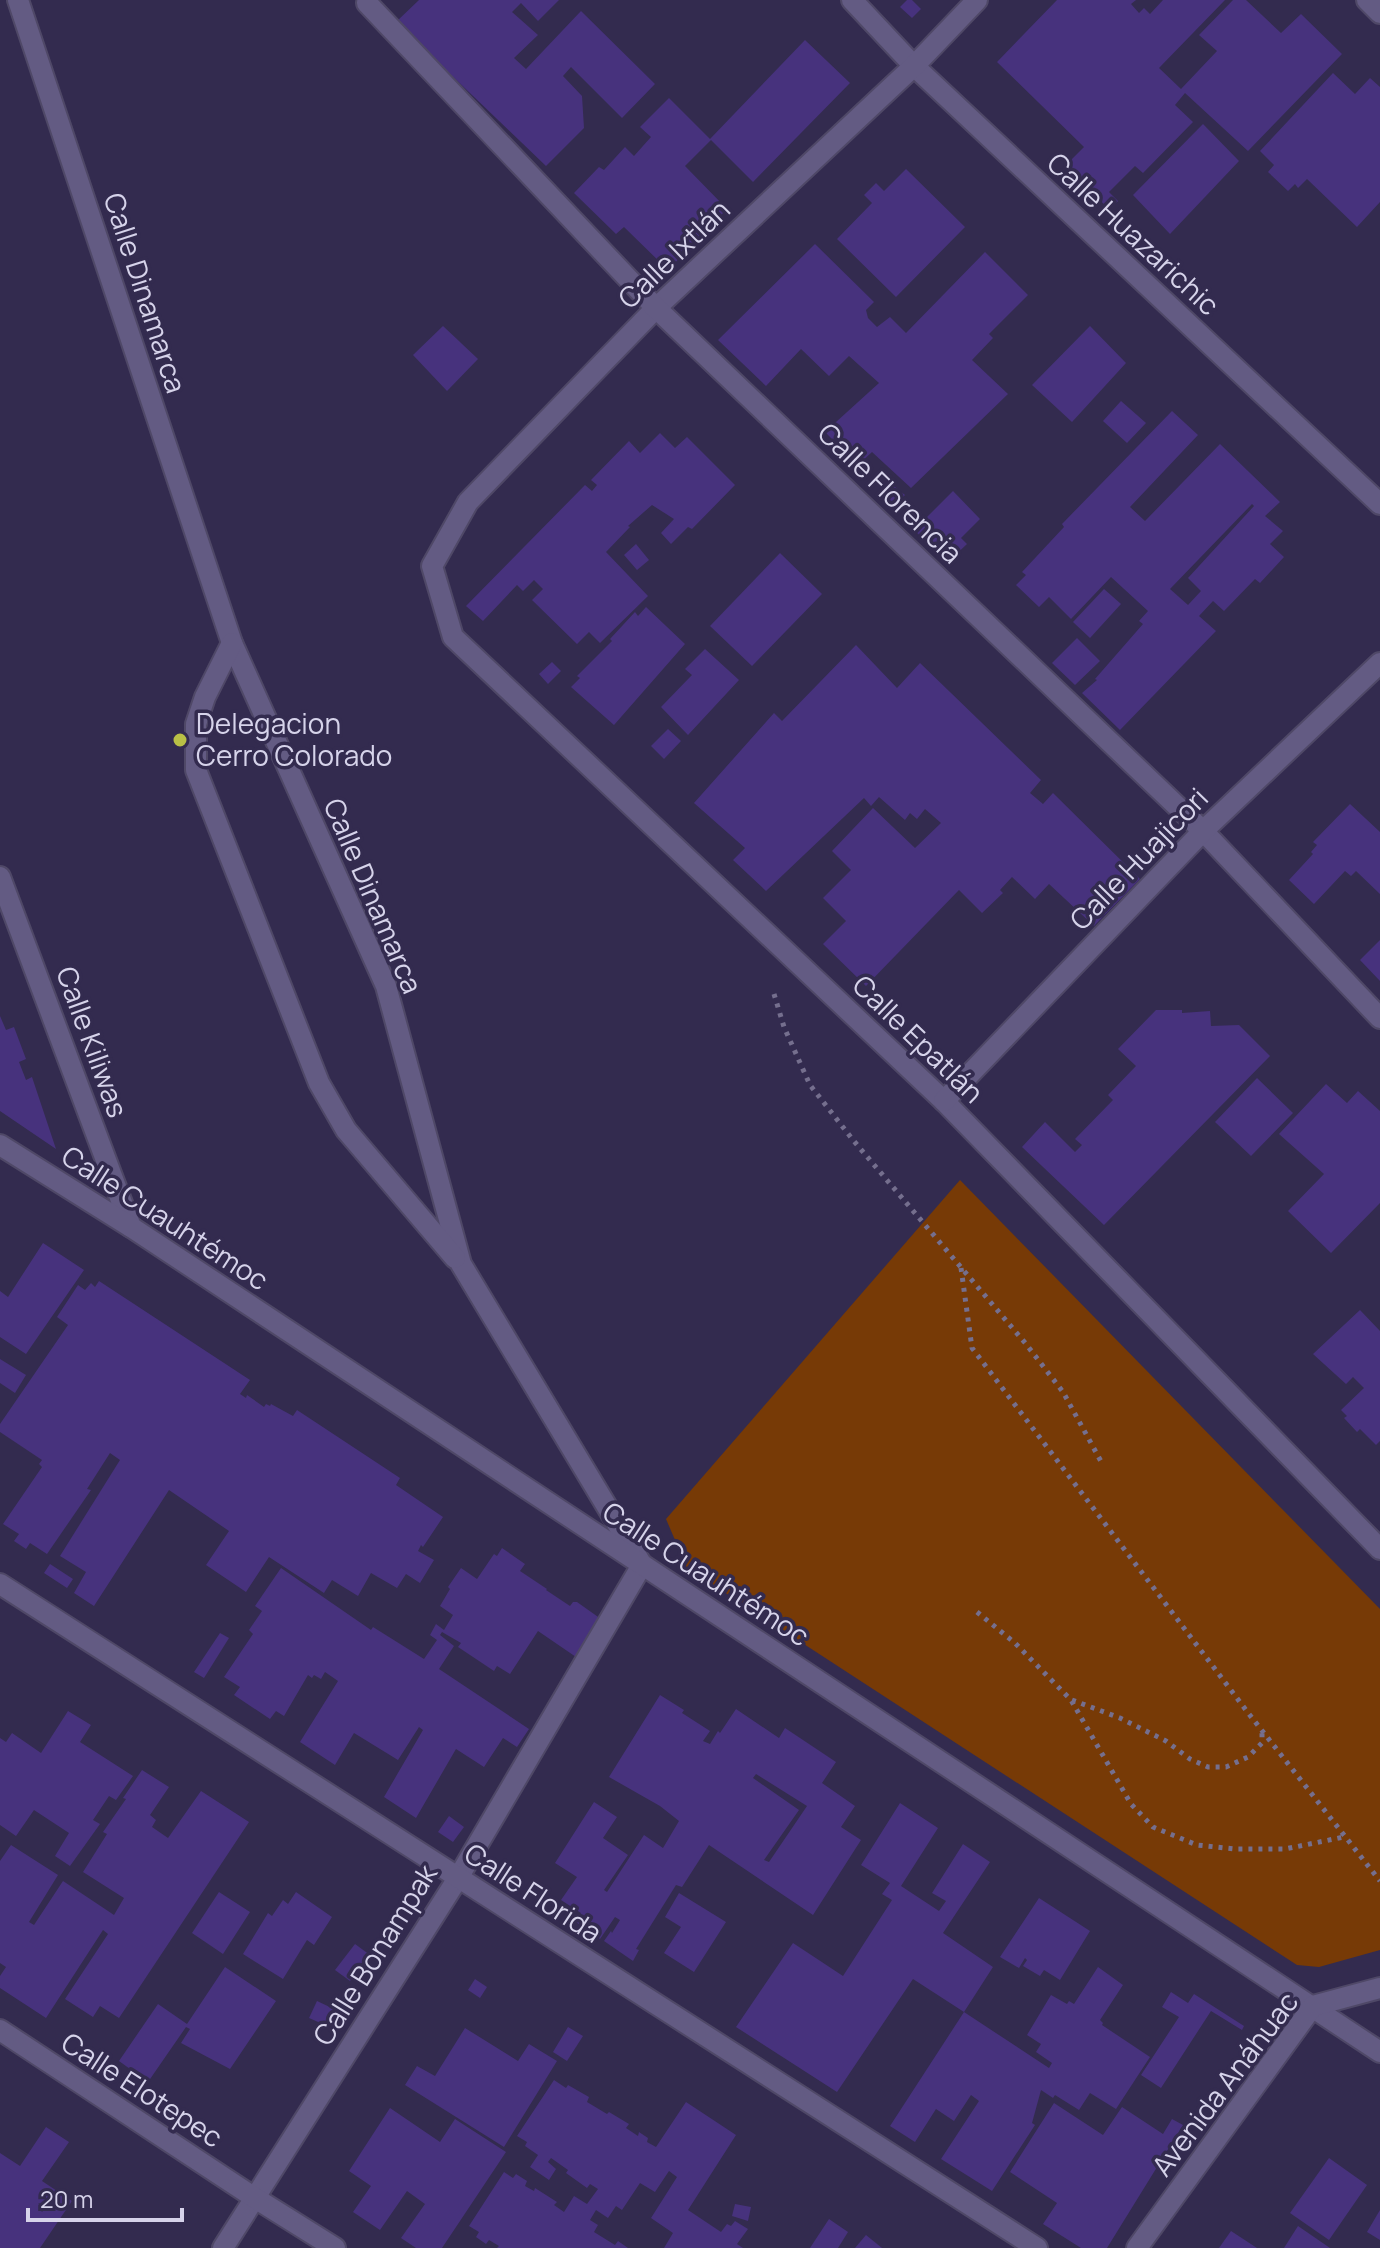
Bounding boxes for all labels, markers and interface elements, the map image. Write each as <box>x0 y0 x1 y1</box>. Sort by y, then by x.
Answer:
street label: Calle Huazarichic <box>1039 144 1228 323</box>
street label: Calle Dinamarca <box>96 188 196 398</box>
street label: Calle Ixtlán <box>609 190 738 316</box>
street label: Calle Florencia <box>810 414 971 571</box>
place label: Delegacion Cerro Colorado <box>196 704 392 774</box>
marker: Delegacion Cerro Colorado <box>171 731 189 749</box>
street label: Calle Huajicori <box>1061 779 1216 938</box>
street label: Calle Dinamarca <box>316 792 432 999</box>
street label: Calle Kiliwas <box>48 961 138 1122</box>
street label: Calle Epatlán <box>845 966 993 1111</box>
street label: Calle Cuauhtémoc <box>55 1136 276 1298</box>
street label: Calle Cuauhtémoc <box>596 1492 817 1654</box>
street label: Calle Florida <box>458 1834 610 1951</box>
street label: Calle Bonampak <box>303 1856 446 2052</box>
street label: Avenida Anáhuac <box>1142 1984 1306 2183</box>
street label: Calle Elotepec <box>55 2023 230 2155</box>
scale bar <box>28 2172 182 2222</box>
text: 20 m <box>40 2182 93 2215</box>

